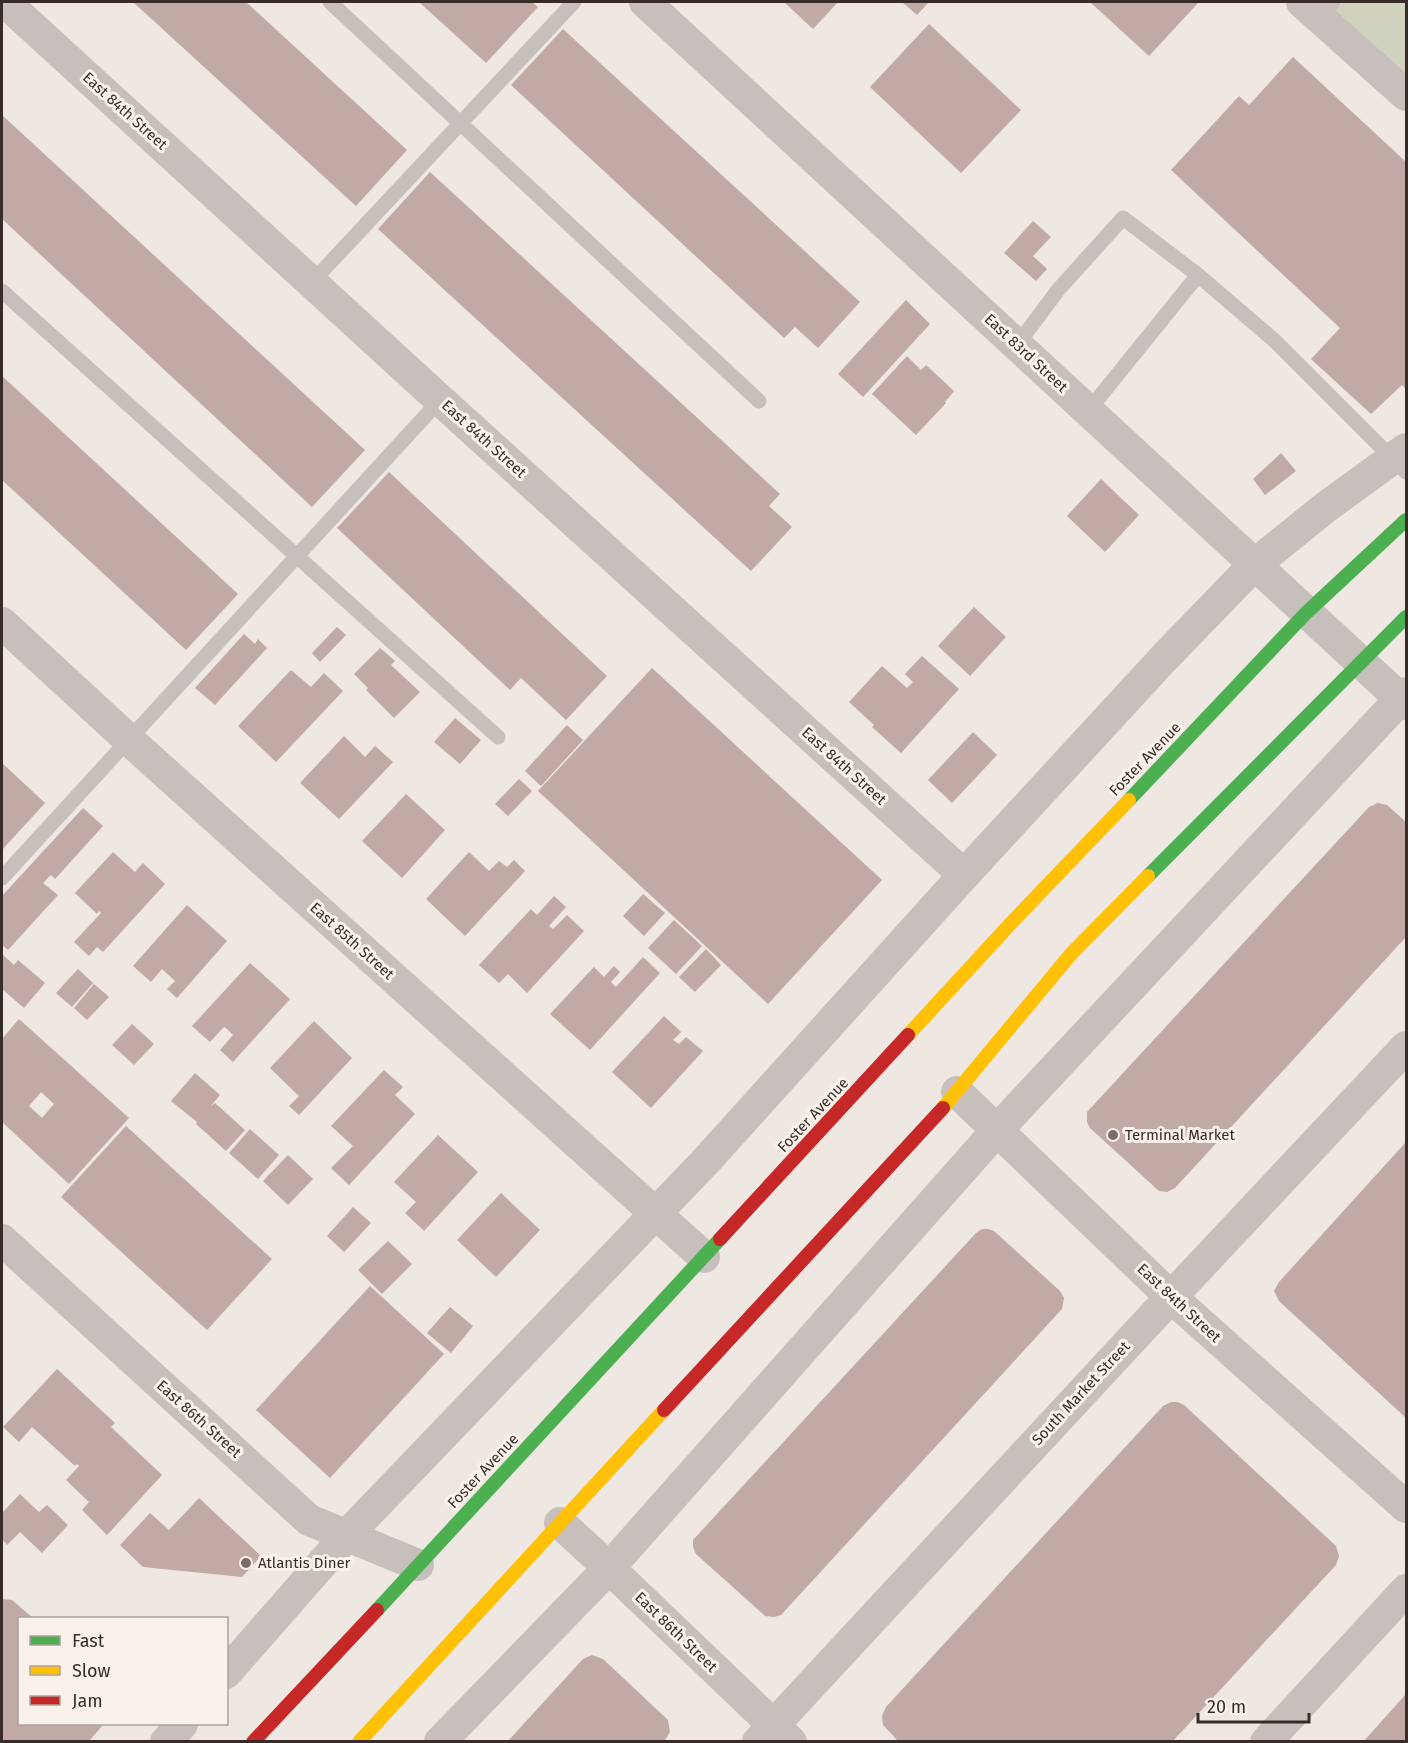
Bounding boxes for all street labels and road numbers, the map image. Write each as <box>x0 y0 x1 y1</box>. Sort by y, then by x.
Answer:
street label: East 84th Street <box>79 68 171 154</box>
street label: East 83rd Street <box>981 310 1072 396</box>
street label: East 84th Street <box>438 396 530 482</box>
street label: Foster Avenue <box>1105 718 1185 800</box>
street label: East 84th Street <box>798 723 890 809</box>
street label: East 85th Street <box>306 899 398 984</box>
street label: Foster Avenue <box>774 1074 852 1156</box>
street label: East 84th Street <box>1134 1260 1225 1347</box>
street label: South Market Street <box>1028 1337 1134 1449</box>
street label: East 86th Street <box>153 1376 245 1462</box>
street label: Foster Avenue <box>444 1430 522 1512</box>
street label: East 86th Street <box>631 1588 721 1676</box>

